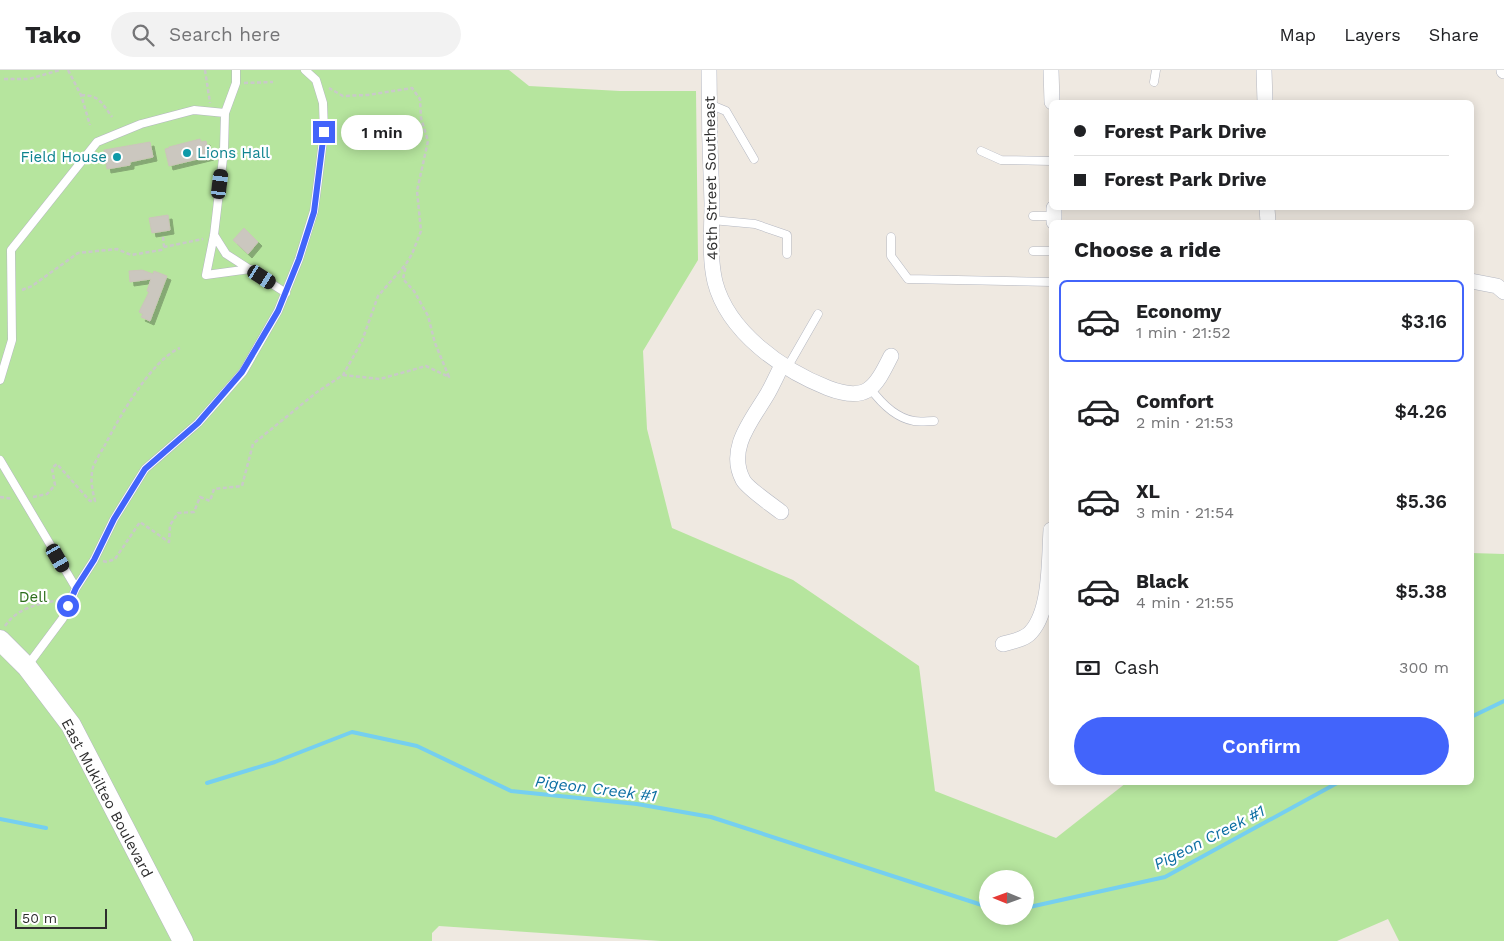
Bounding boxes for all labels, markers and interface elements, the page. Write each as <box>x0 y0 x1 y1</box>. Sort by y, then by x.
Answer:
search box <box>111 12 461 57</box>
text: Tako <box>25 21 81 49</box>
icon: search <box>129 21 157 49</box>
text: Search here <box>169 23 280 46</box>
text: Map <box>1279 24 1316 45</box>
text: Layers <box>1344 24 1401 45</box>
text: Share <box>1429 24 1479 45</box>
street label: 46th Street Southeast <box>701 95 721 260</box>
callout: 1 min <box>342 114 424 150</box>
text: Forest Park Drive <box>1104 120 1267 143</box>
route end <box>313 121 335 143</box>
text: 1 min <box>361 123 403 142</box>
place label: Lions Hall <box>197 144 270 162</box>
marker: Lions Hall <box>181 147 193 159</box>
place label: Field House <box>20 148 107 166</box>
marker: Field House <box>111 151 123 163</box>
car <box>210 168 229 200</box>
text: Forest Park Drive <box>1104 168 1267 191</box>
text: Choose a ride <box>1074 237 1221 262</box>
car <box>245 263 278 291</box>
icon: car <box>1076 299 1121 344</box>
text: Economy <box>1136 300 1221 323</box>
text: $3.16 <box>1401 310 1447 333</box>
text: 1 min · 21:52 <box>1136 323 1231 342</box>
icon: car <box>1076 389 1121 434</box>
text: Comfort <box>1136 390 1214 413</box>
text: $4.26 <box>1395 400 1447 423</box>
text: 2 min · 21:53 <box>1136 413 1234 432</box>
icon: car <box>1076 479 1121 524</box>
text: XL <box>1136 480 1160 503</box>
text: $5.36 <box>1396 490 1447 513</box>
text: 3 min · 21:54 <box>1136 503 1234 522</box>
car <box>44 541 71 575</box>
icon: car <box>1076 569 1121 614</box>
text: Black <box>1136 570 1189 593</box>
text: $5.38 <box>1396 580 1447 603</box>
park label: Dell <box>19 588 48 606</box>
text: 4 min · 21:55 <box>1136 593 1234 612</box>
route start <box>57 595 79 617</box>
icon: cash <box>1074 654 1102 682</box>
text: Cash <box>1114 656 1160 679</box>
text: 300 m <box>1399 658 1449 677</box>
street label: East Mukilteo Boulevard <box>57 715 157 881</box>
button: Confirm <box>1074 717 1449 775</box>
water label: Pigeon Creek #1 <box>534 772 658 805</box>
water label: Pigeon Creek #1 <box>1150 801 1268 874</box>
north arrow <box>979 870 1034 925</box>
map controls <box>979 870 1034 925</box>
scale bar <box>15 906 108 929</box>
text: 50 m <box>22 910 57 926</box>

